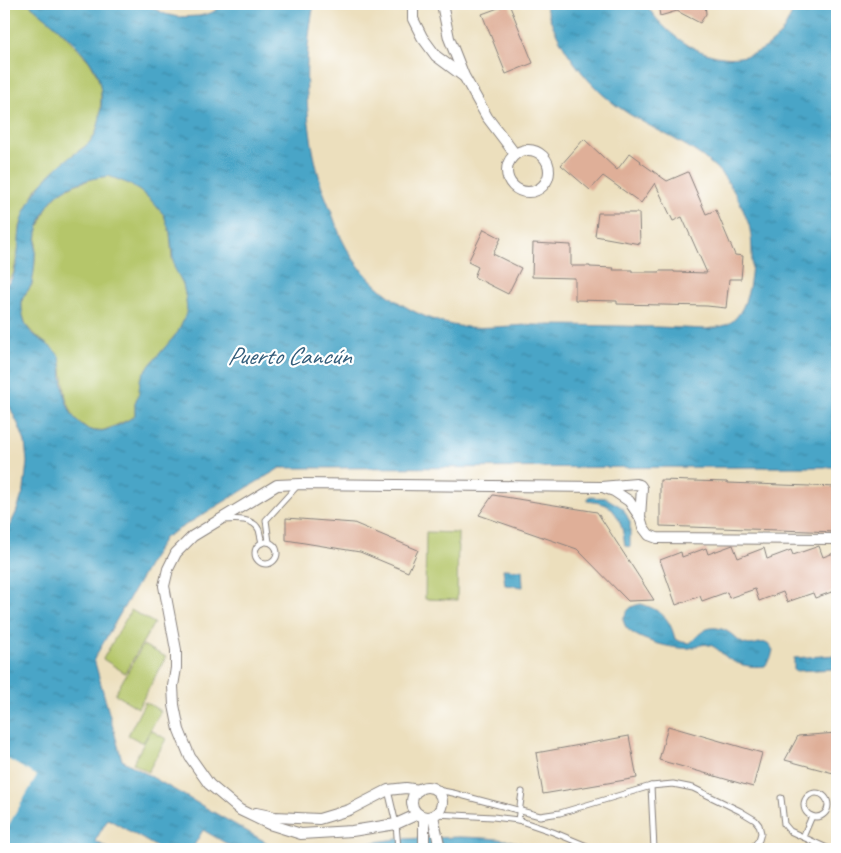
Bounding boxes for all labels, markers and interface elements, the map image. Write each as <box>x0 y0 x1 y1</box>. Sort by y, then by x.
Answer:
water label: Puerto Cancún <box>227 340 353 372</box>

